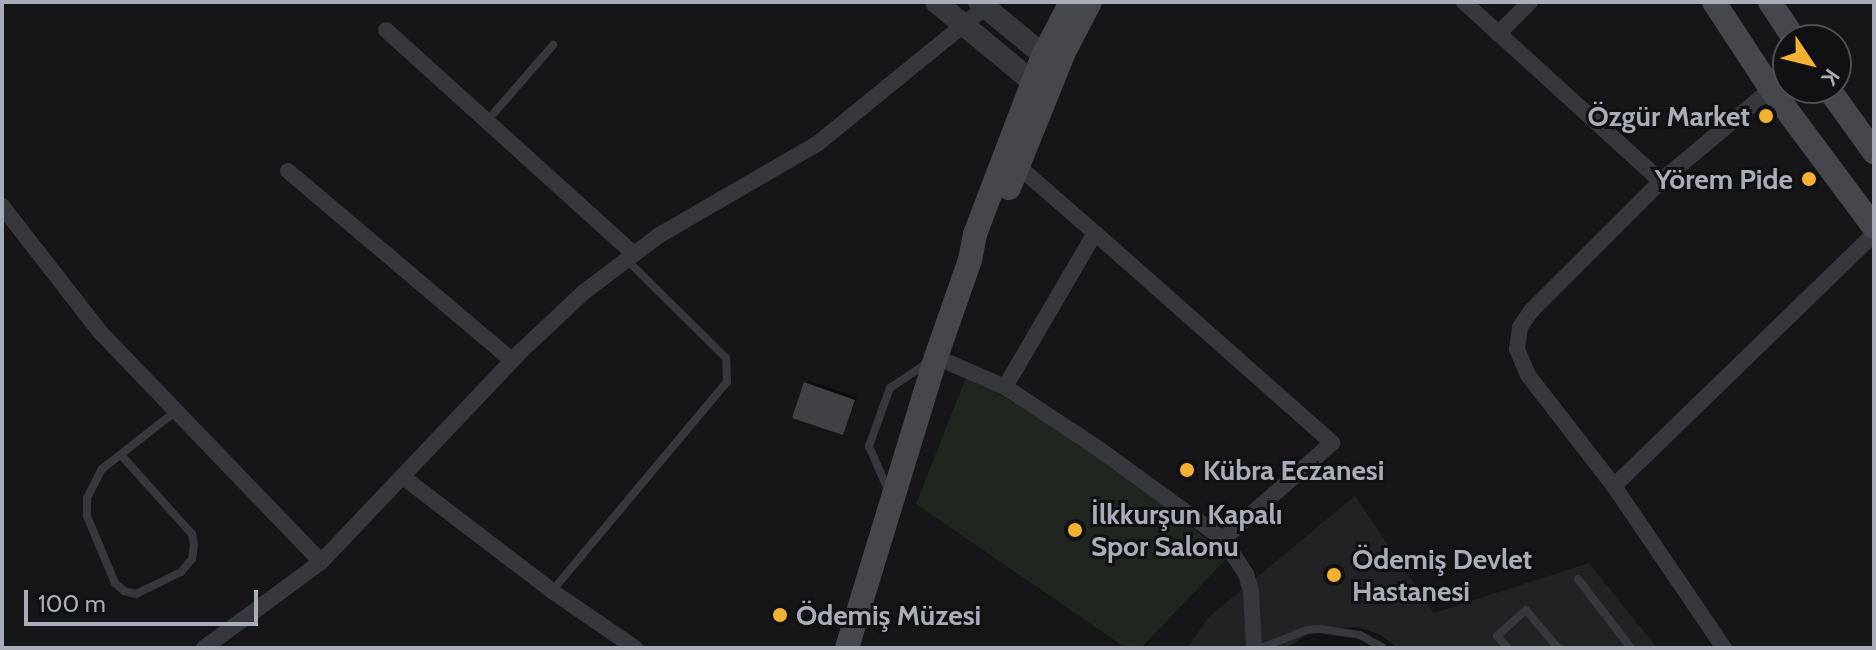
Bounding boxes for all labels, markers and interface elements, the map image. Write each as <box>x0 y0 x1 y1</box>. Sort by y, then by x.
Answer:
north arrow <box>1772 24 1852 104</box>
text: K <box>1815 64 1845 90</box>
place label: Özgür Market <box>1587 99 1750 133</box>
marker: Özgür Market <box>1757 107 1775 125</box>
place label: Yörem Pide <box>1655 162 1793 196</box>
marker: Yörem Pide <box>1800 170 1818 188</box>
place label: Kübra Eczanesi <box>1203 453 1384 487</box>
marker: Kübra Eczanesi <box>1178 461 1196 479</box>
place label: İlkkurşun Kapalı Spor Salonu <box>1091 497 1283 563</box>
marker: İlkkurşun Kapalı Spor Salonu <box>1066 521 1084 539</box>
place label: Ödemiş Devlet Hastanesi <box>1352 542 1532 608</box>
marker: Ödemiş Devlet Hastanesi <box>1323 564 1345 586</box>
scale bar <box>28 574 262 624</box>
text: 100 m <box>38 589 106 618</box>
place label: Ödemiş Müzesi <box>796 598 981 632</box>
marker: Ödemiş Müzesi <box>771 606 789 624</box>

